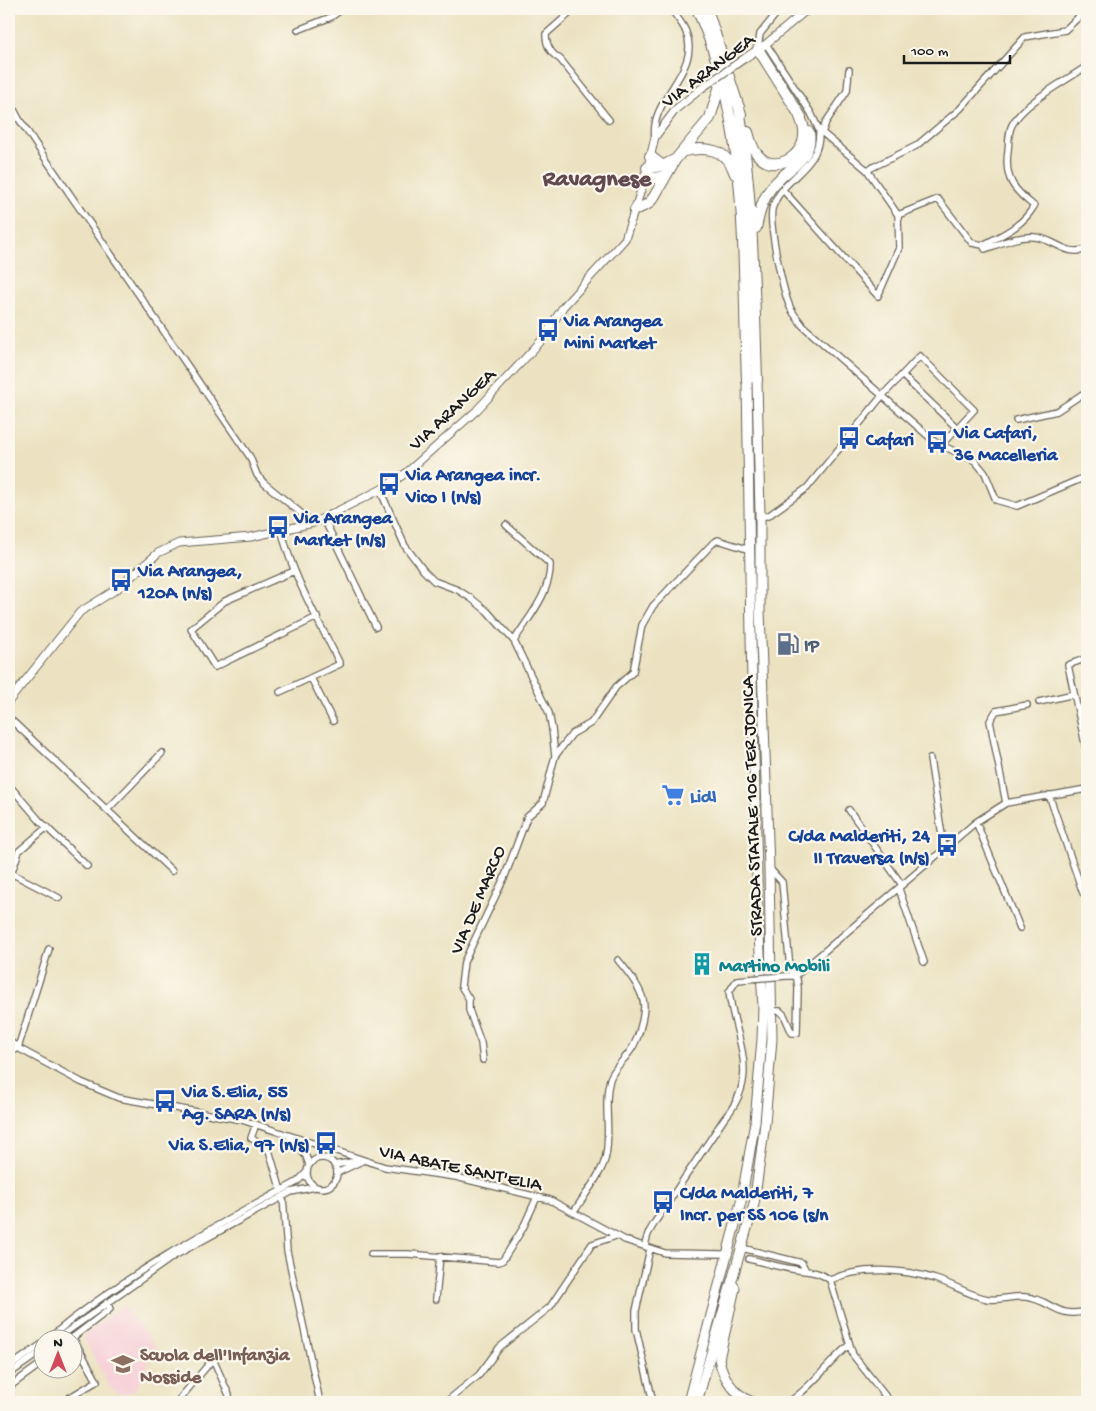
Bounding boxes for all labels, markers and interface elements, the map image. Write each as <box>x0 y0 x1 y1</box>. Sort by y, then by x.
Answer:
street label: VIA ARANGEA <box>657 28 762 115</box>
scale bar <box>904 32 1010 64</box>
text: 100 m <box>910 43 949 61</box>
district label: Ravagnese <box>542 166 653 195</box>
place label: Via Arangea Mini Market <box>563 311 664 356</box>
bus stop icon: Via Arangea Mini Market <box>535 317 561 343</box>
street label: VIA ARANGEA <box>404 363 503 457</box>
place label: Via Cafari, 36 Macelleria <box>953 423 1059 468</box>
bus stop icon: Cafari <box>836 425 862 451</box>
bus stop icon: Via Cafari, 36 Macelleria <box>924 429 950 455</box>
place label: Cafari <box>865 430 914 453</box>
place label: Via Arangea incr. Vico I (n/s) <box>405 465 541 510</box>
bus stop icon: Via Arangea incr. Vico I (n/s) <box>376 471 402 497</box>
place label: Via Arangea Market (n/s) <box>293 508 394 553</box>
bus stop icon: Via Arangea Market (n/s) <box>265 514 291 540</box>
place label: Via Arangea, 120A (n/s) <box>137 561 242 606</box>
bus stop icon: Via Arangea, 120A (n/s) <box>108 567 134 593</box>
fuel station icon: IP <box>775 631 801 657</box>
place label: IP <box>804 636 821 659</box>
street label: STRADA STATALE 106 TER JONICA <box>737 673 770 937</box>
supermarket icon: Lidl <box>660 782 686 808</box>
place label: Lidl <box>690 787 716 810</box>
place label: C/da Malderiti, 24 II Traversa (n/s) <box>788 826 931 871</box>
bus stop icon: C/da Malderiti, 24 II Traversa (n/s) <box>934 832 960 858</box>
street label: VIA DE MARCO <box>446 842 513 959</box>
building icon: Martino Mobili <box>689 951 715 977</box>
place label: Martino Mobili <box>719 956 830 979</box>
place label: Via S.Elia, 55 Ag. SARA (n/s) <box>181 1082 292 1127</box>
bus stop icon: Via S.Elia, 55 Ag. SARA (n/s) <box>152 1088 178 1114</box>
bus stop icon: Via S.Elia, 97 (n/s) <box>313 1130 339 1156</box>
place label: Via S.Elia, 97 (n/s) <box>168 1135 310 1158</box>
street label: VIA ABATE SANT'ELIA <box>376 1141 545 1198</box>
place label: C/da Malderiti, 7 Incr. per SS 106 (s/n <box>679 1183 829 1228</box>
bus stop icon: C/da Malderiti, 7 Incr. per SS 106 (s/n <box>650 1189 676 1215</box>
north arrow <box>32 1328 82 1378</box>
text: N <box>53 1335 63 1352</box>
place label: Scuola dell'Infanzia Nosside <box>140 1345 291 1390</box>
school or university icon: Scuola dell'Infanzia Nosside <box>110 1351 136 1377</box>

